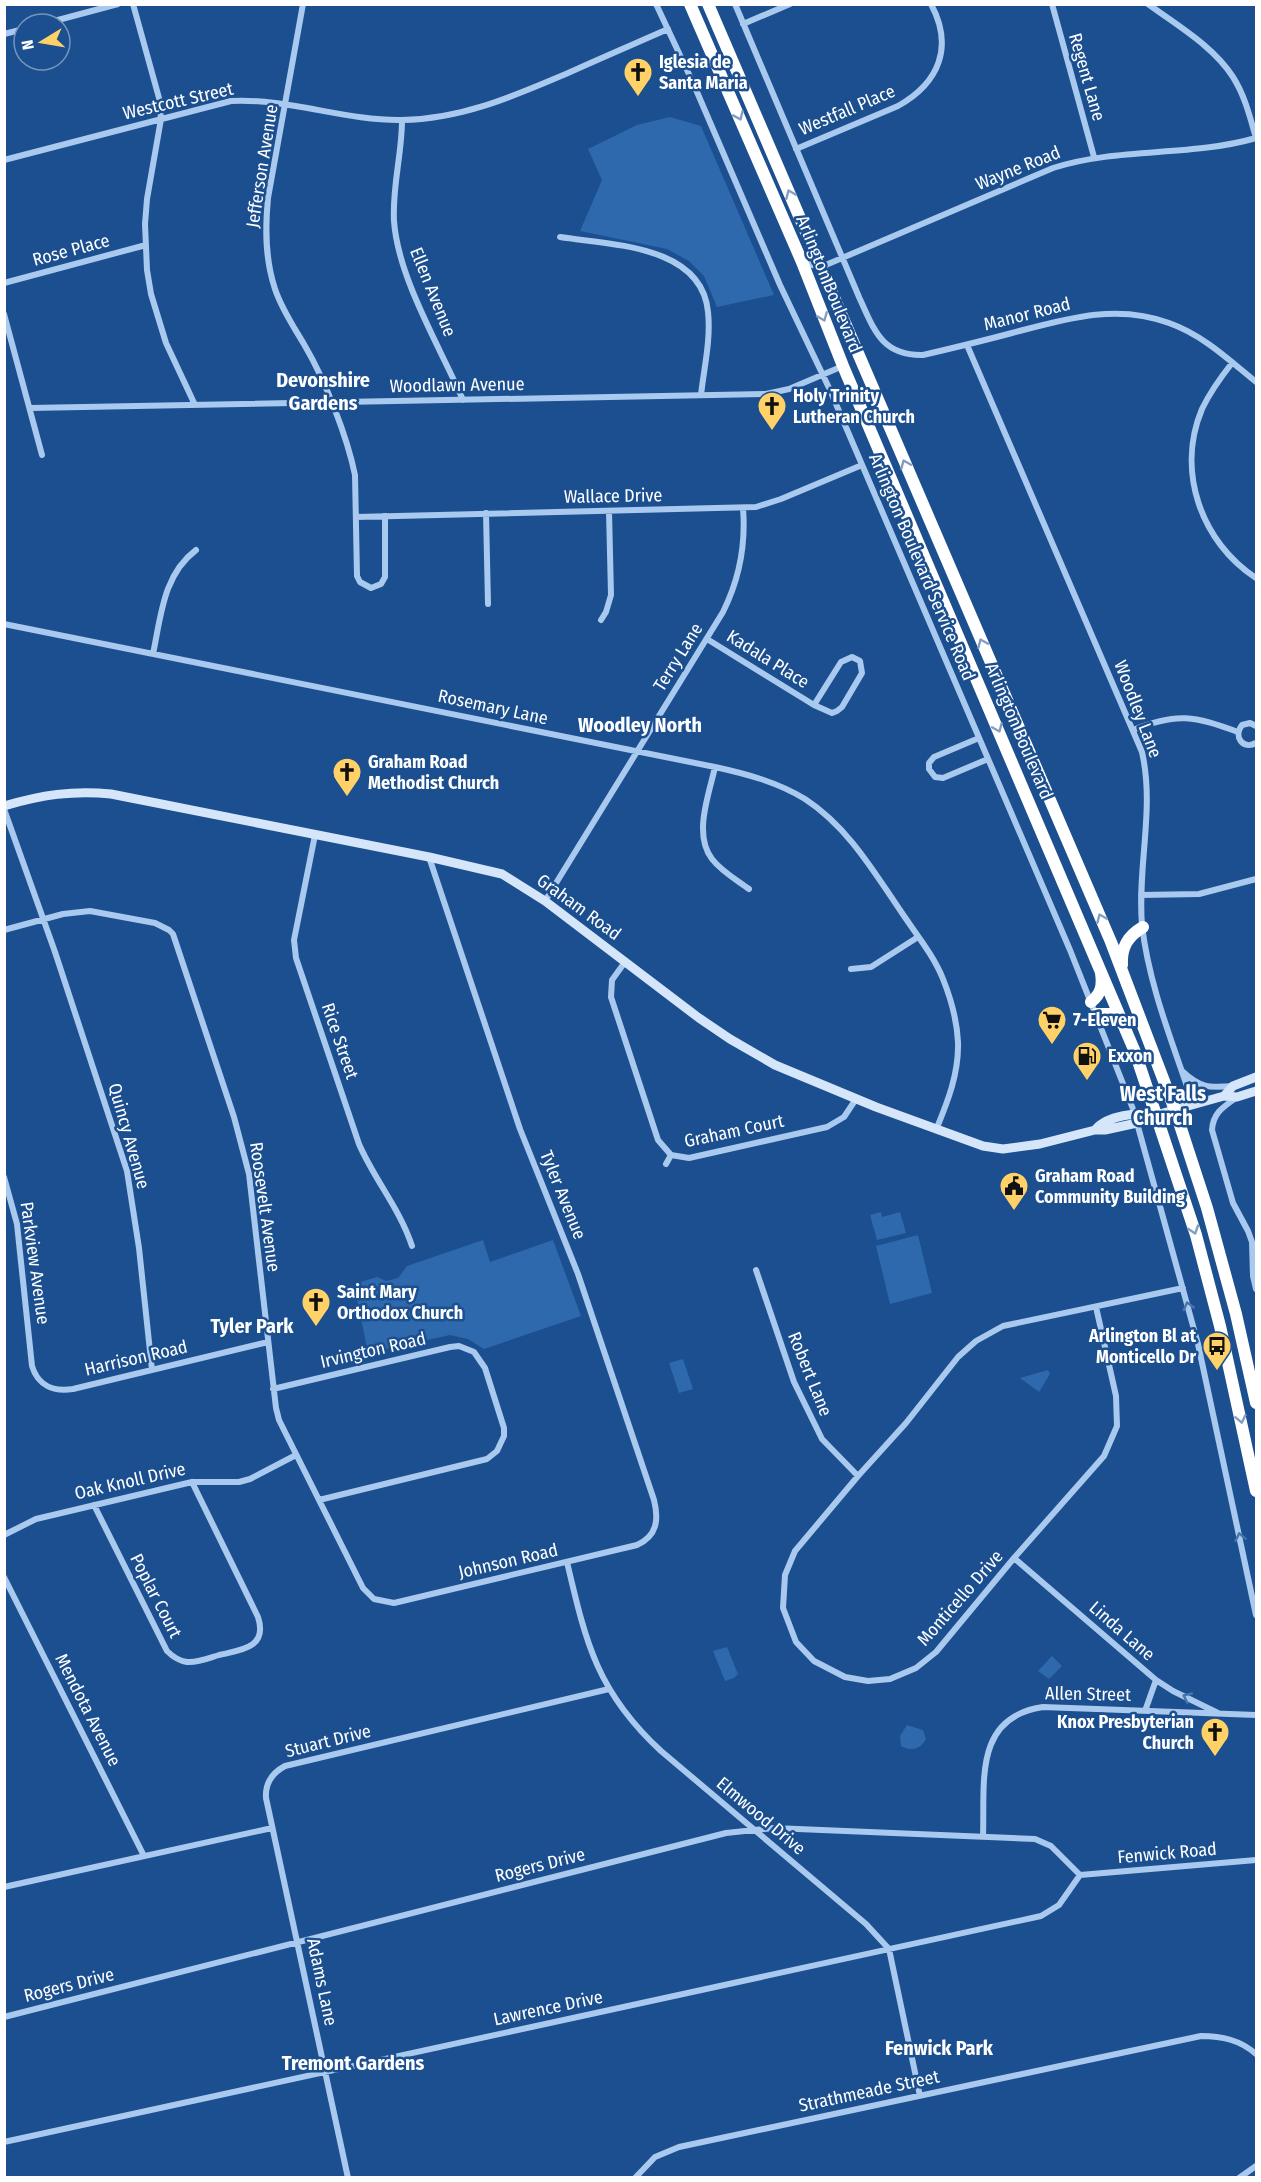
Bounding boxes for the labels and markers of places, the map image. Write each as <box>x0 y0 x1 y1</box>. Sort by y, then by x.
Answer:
place label: Iglesia de Santa Maria <box>659 51 748 94</box>
church icon: Iglesia de Santa Maria <box>622 56 654 98</box>
place label: Holy Trinity Lutheran Church <box>793 385 915 428</box>
church icon: Holy Trinity Lutheran Church <box>756 390 788 432</box>
place label: Graham Road Methodist Church <box>368 751 499 794</box>
church icon: Graham Road Methodist Church <box>331 756 363 798</box>
supermarket icon: 7-Eleven <box>1036 1004 1068 1046</box>
place label: 7-Eleven <box>1073 1009 1136 1031</box>
fuel station icon: Exxon <box>1071 1040 1103 1082</box>
place label: Exxon <box>1108 1045 1152 1067</box>
place label: Graham Road Community Building <box>1035 1165 1185 1208</box>
public building icon: Graham Road Community Building <box>998 1170 1030 1212</box>
place label: Saint Mary Orthodox Church <box>337 1281 463 1324</box>
church icon: Saint Mary Orthodox Church <box>300 1286 332 1328</box>
place label: Arlington Bl at Monticello Dr <box>1088 1325 1197 1368</box>
bus stop icon: Arlington Bl at Monticello Dr <box>1201 1330 1233 1372</box>
place label: Knox Presbyterian Church <box>1057 1711 1194 1754</box>
church icon: Knox Presbyterian Church <box>1199 1716 1231 1758</box>

